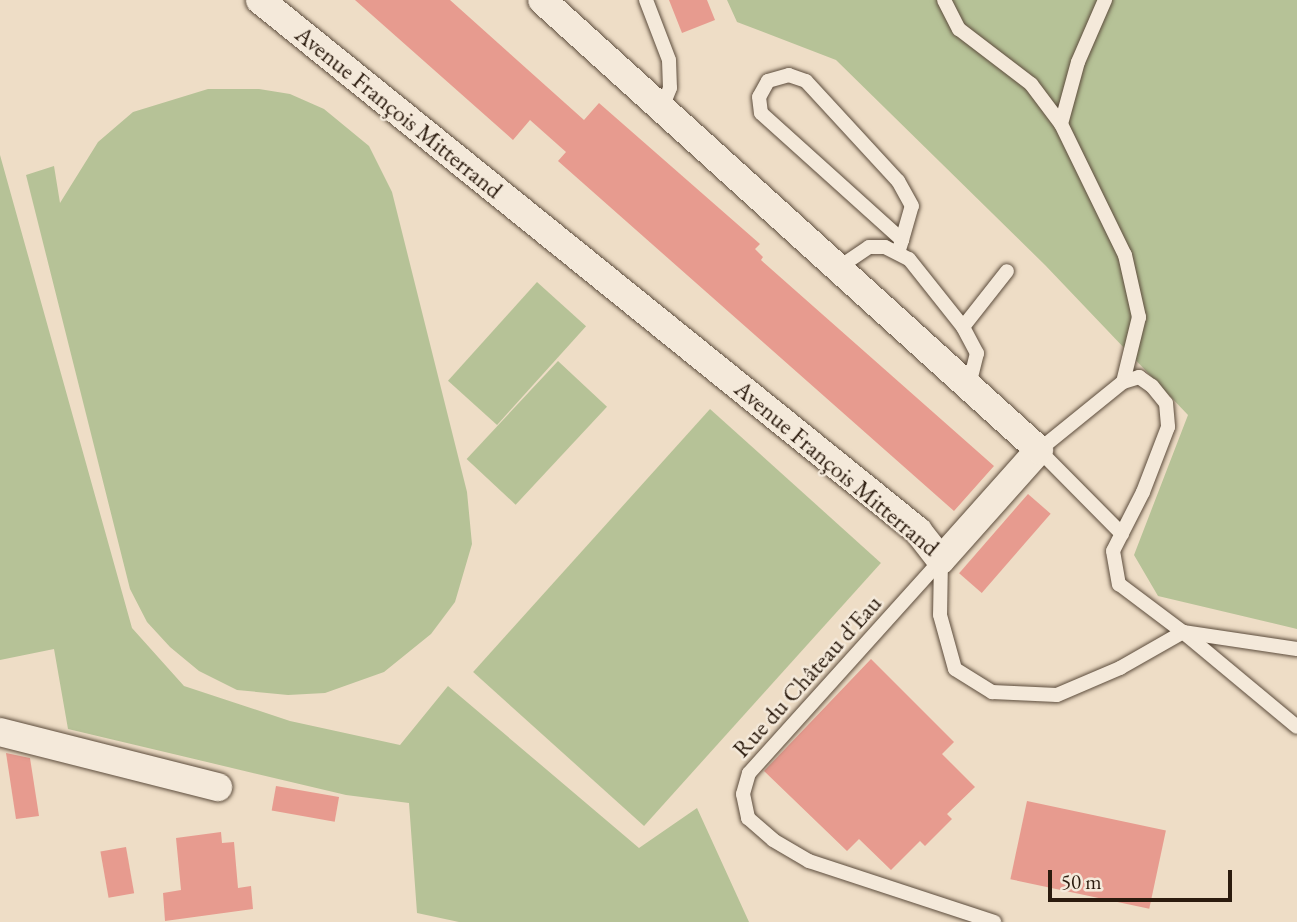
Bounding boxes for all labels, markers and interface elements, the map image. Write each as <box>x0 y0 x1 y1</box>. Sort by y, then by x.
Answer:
street label: Avenue François Mitterrand <box>290 20 508 204</box>
street label: Avenue François Mitterrand <box>729 374 945 562</box>
street label: Rue du Château d'Eau <box>727 589 887 763</box>
scale bar <box>1052 856 1236 900</box>
text: 50 m <box>1061 868 1102 895</box>

